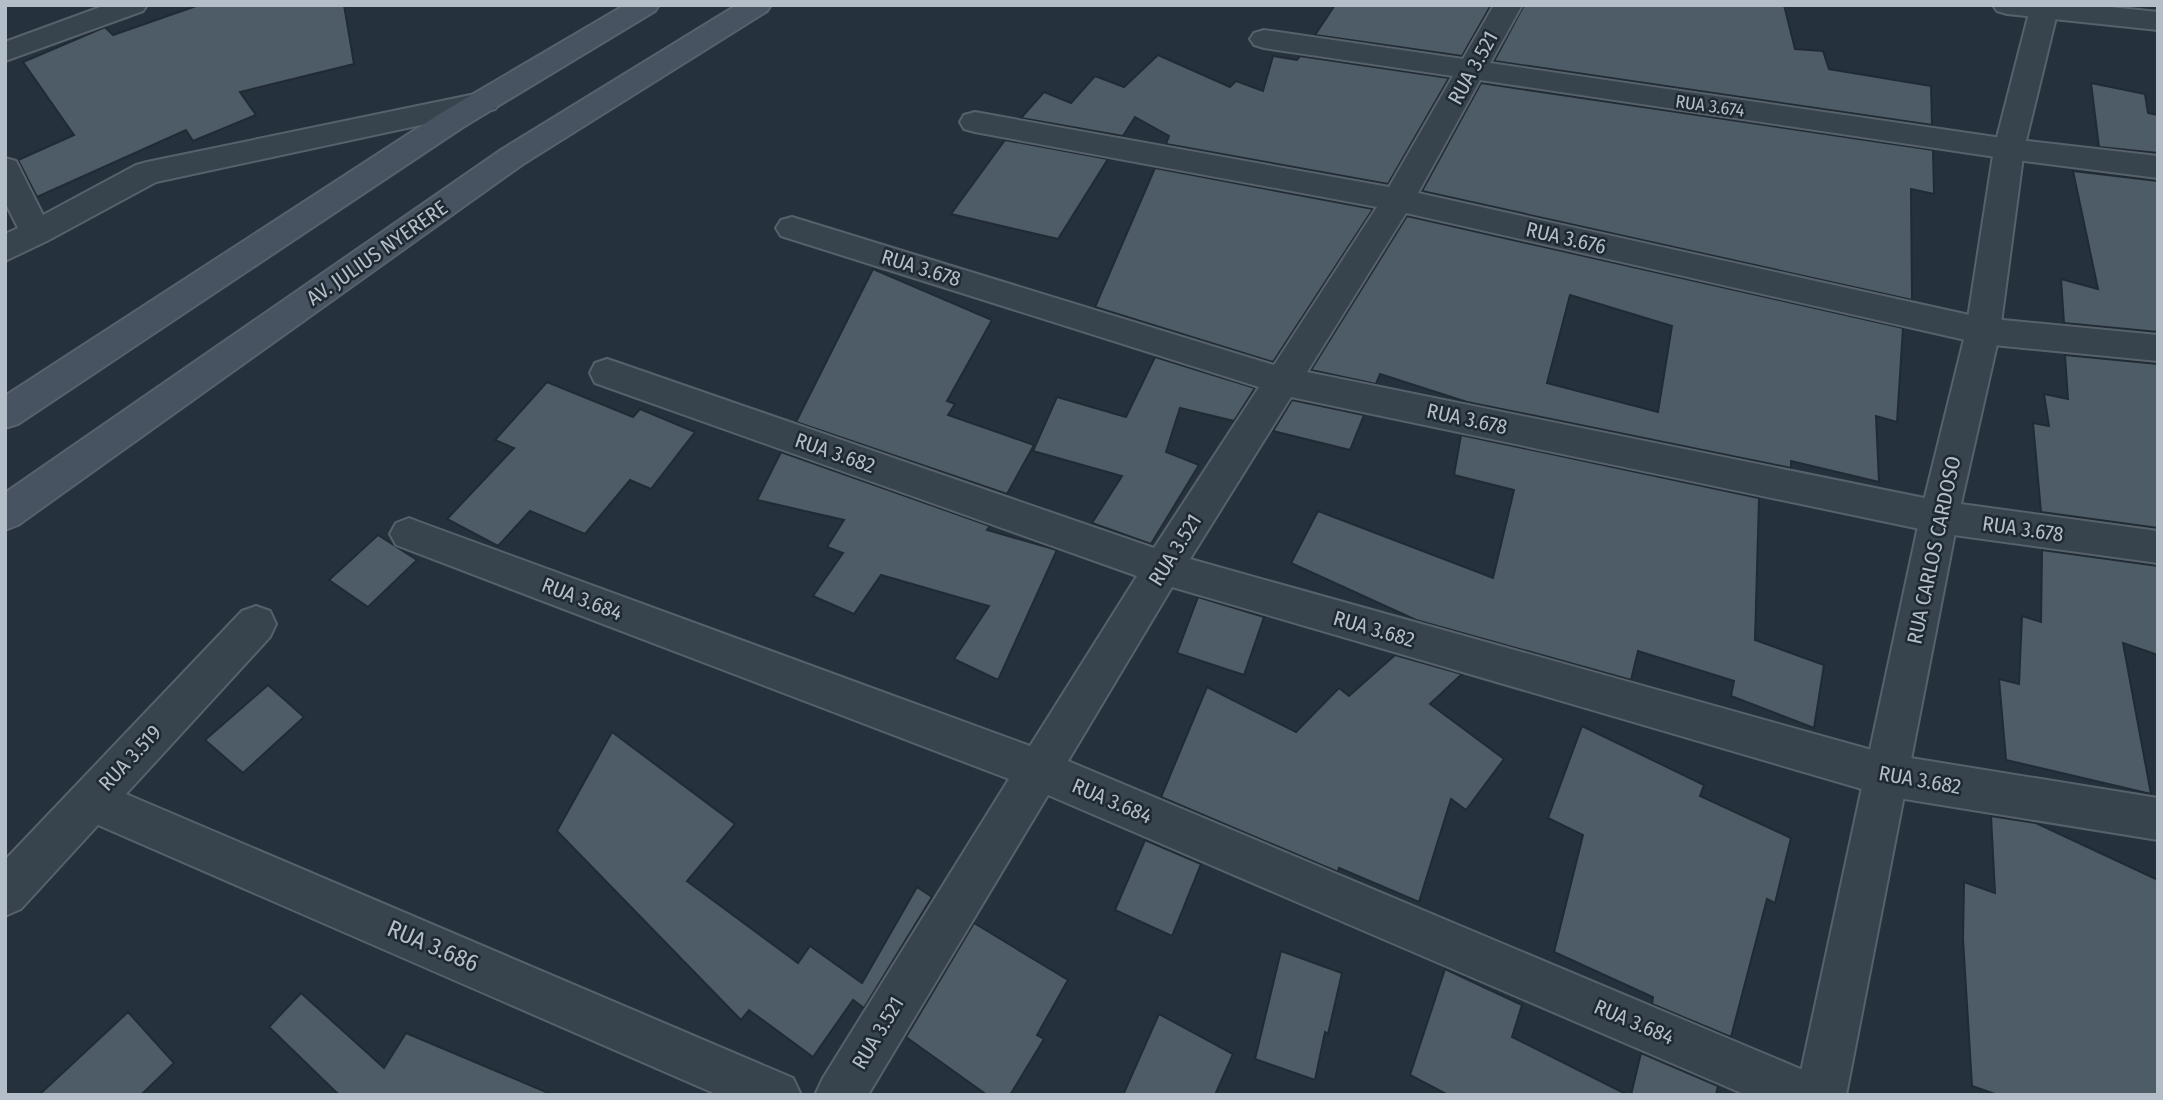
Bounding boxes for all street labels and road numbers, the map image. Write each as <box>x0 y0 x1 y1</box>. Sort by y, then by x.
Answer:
street label: RUA 3.521 <box>1442 27 1504 109</box>
street label: RUA 3.674 <box>1674 90 1746 122</box>
street label: AV. JULIUS NYERERE <box>302 195 453 311</box>
street label: RUA 3.676 <box>1523 216 1609 260</box>
street label: RUA 3.678 <box>878 244 964 292</box>
street label: RUA 3.678 <box>1424 398 1510 440</box>
street label: RUA 3.682 <box>791 427 879 479</box>
street label: RUA CARLOS CARDOSO <box>1901 454 1967 646</box>
street label: RUA 3.521 <box>1143 509 1207 591</box>
street label: RUA 3.678 <box>1981 510 2065 548</box>
street label: RUA 3.684 <box>538 572 626 626</box>
street label: RUA 3.682 <box>1330 605 1418 653</box>
street label: RUA 3.519 <box>93 720 167 796</box>
street label: RUA 3.682 <box>1877 760 1963 800</box>
street label: RUA 3.684 <box>1068 773 1156 829</box>
street label: RUA 3.686 <box>383 914 483 978</box>
street label: RUA 3.521 <box>846 992 910 1074</box>
street label: RUA 3.684 <box>1590 994 1678 1050</box>

